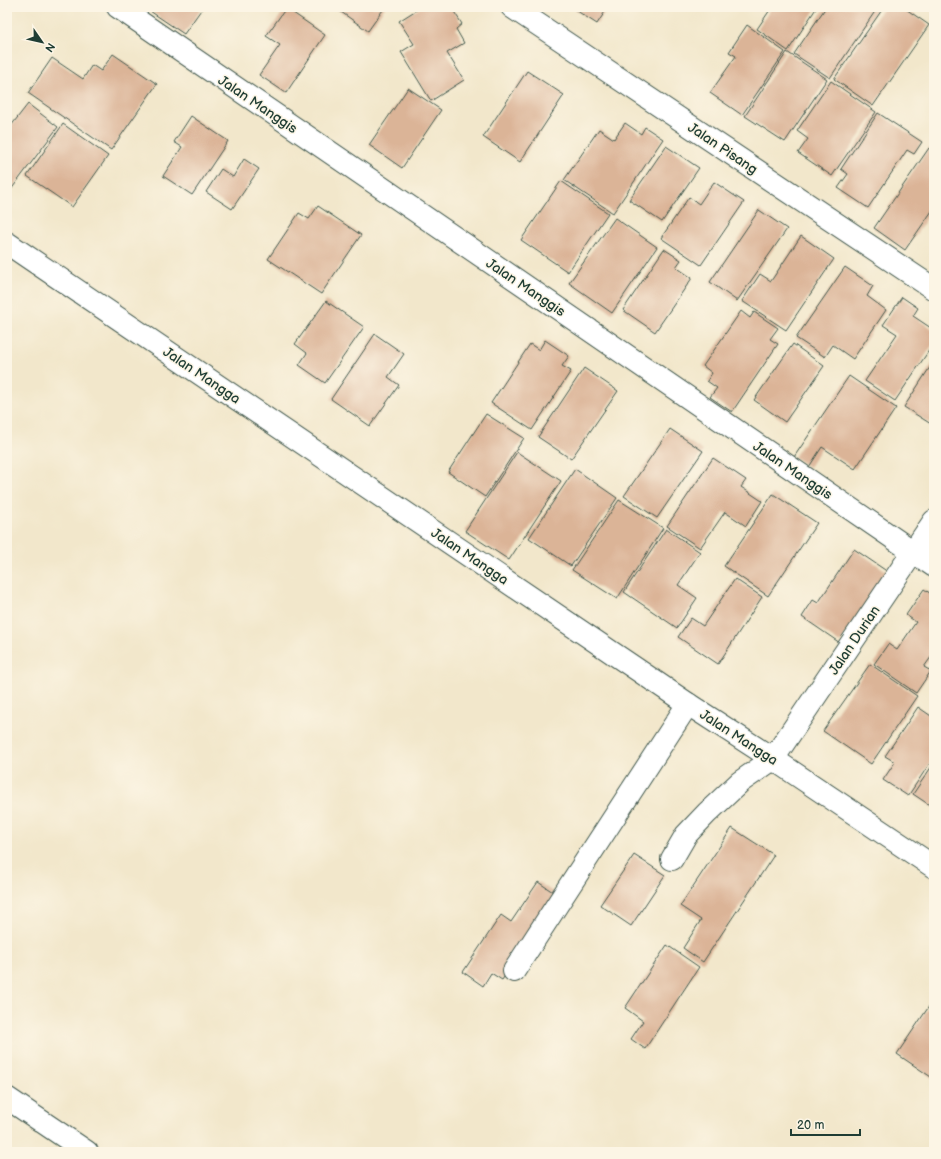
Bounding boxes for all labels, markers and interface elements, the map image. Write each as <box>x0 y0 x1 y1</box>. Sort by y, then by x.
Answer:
north arrow <box>22 22 62 62</box>
text: N <box>42 40 58 54</box>
street label: Jalan Manggis <box>215 72 301 137</box>
street label: Jalan Pisang <box>685 119 761 178</box>
street label: Jalan Manggis <box>483 255 569 320</box>
street label: Jalan Mangga <box>160 343 244 408</box>
street label: Jalan Manggis <box>750 438 836 503</box>
street label: Jalan Mangga <box>428 524 512 589</box>
street label: Jalan Durian <box>825 602 884 678</box>
street label: Jalan Mangga <box>697 706 781 769</box>
scale bar <box>791 1111 860 1137</box>
text: 20 m <box>797 1118 824 1133</box>

